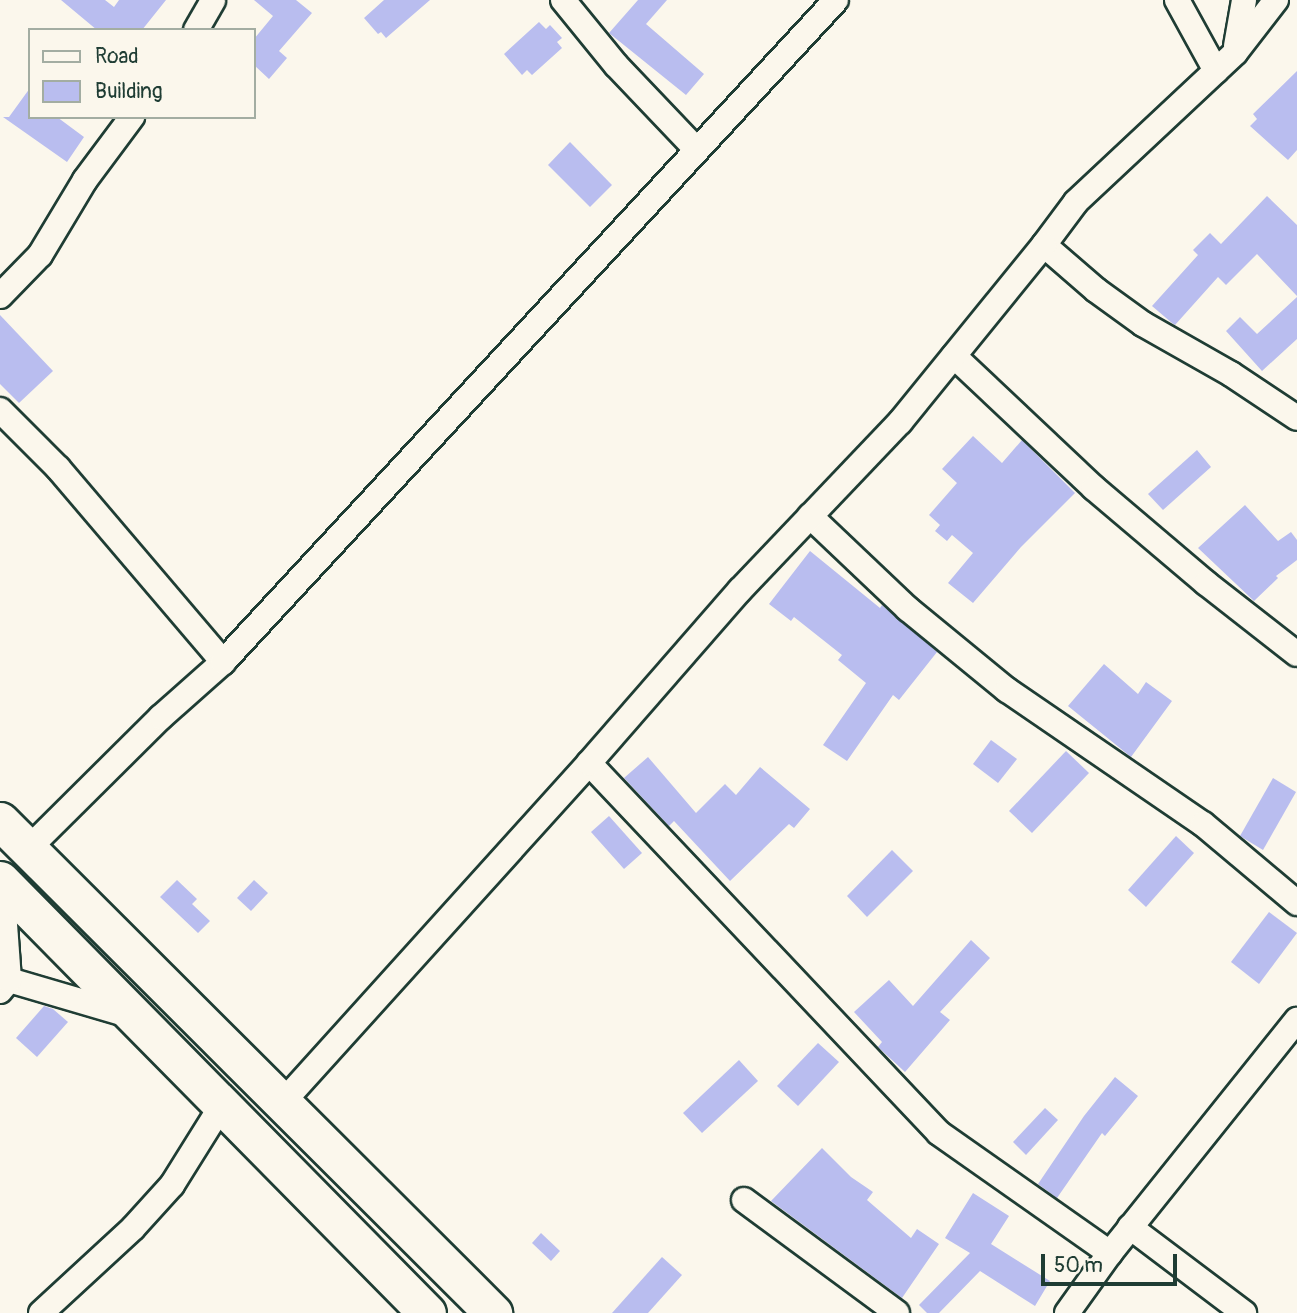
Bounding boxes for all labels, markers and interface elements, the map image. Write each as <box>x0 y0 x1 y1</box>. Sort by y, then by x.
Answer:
legend <box>28 28 256 119</box>
text: Road <box>95 43 139 70</box>
text: Building <box>95 78 162 105</box>
scale bar <box>1045 1240 1182 1284</box>
text: 50 m <box>1054 1252 1103 1279</box>

